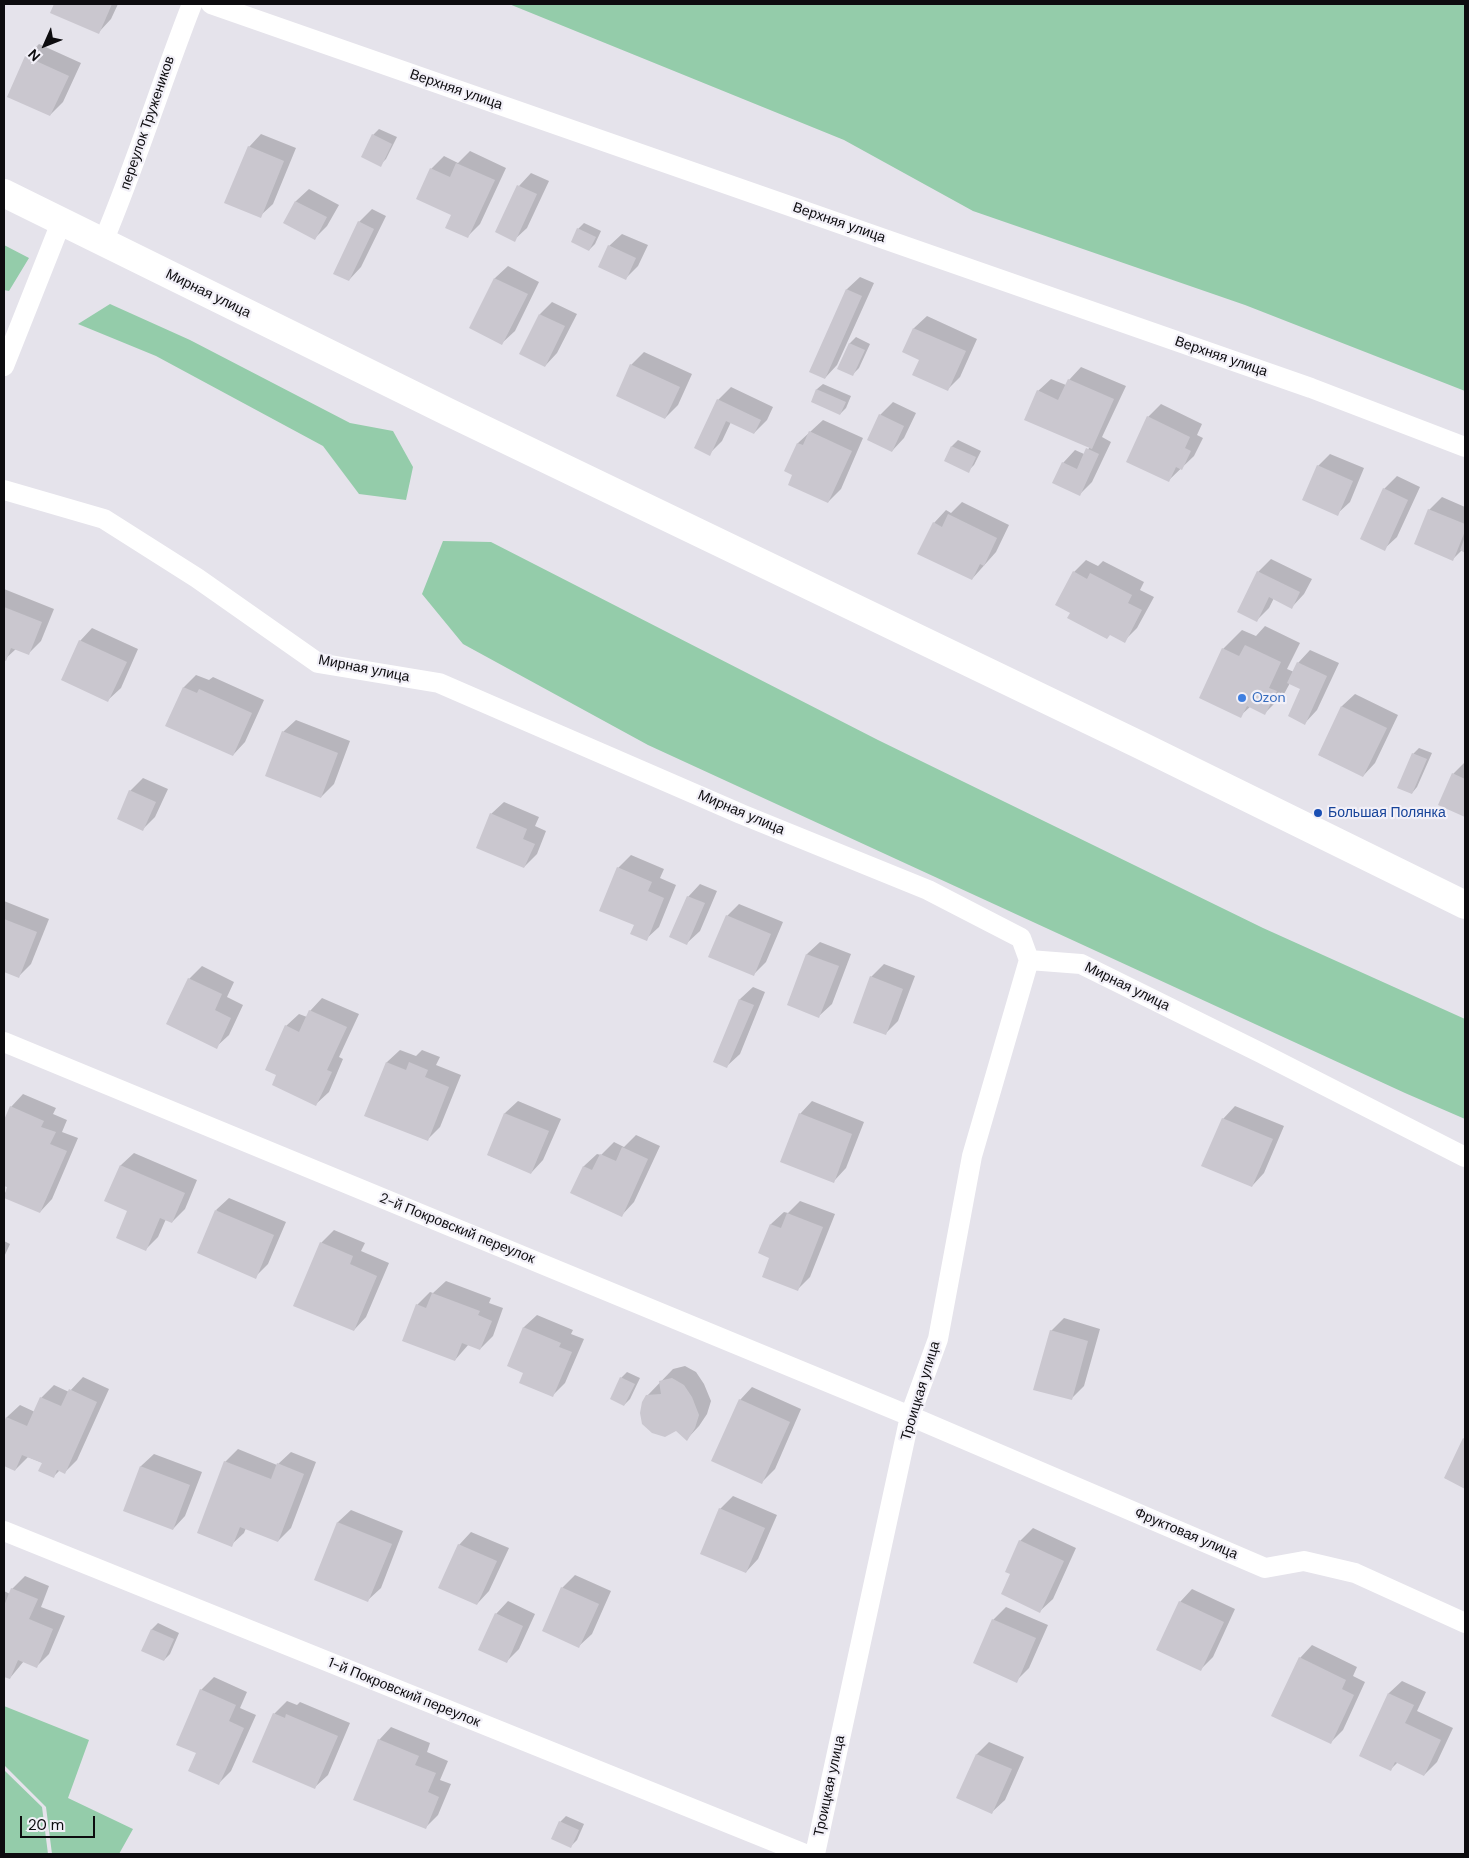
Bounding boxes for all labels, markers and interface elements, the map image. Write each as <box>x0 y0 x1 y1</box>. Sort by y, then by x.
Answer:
north arrow <box>20 20 70 70</box>
text: N <box>24 45 44 65</box>
street label: переулок Тружеников <box>117 54 179 192</box>
street label: Верхняя улица <box>407 66 505 114</box>
street label: Верхняя улица <box>790 199 888 247</box>
street label: Мирная улица <box>163 266 253 322</box>
street label: Верхняя улица <box>1172 333 1270 381</box>
street label: Мирная улица <box>317 652 411 686</box>
place label: Ozon <box>1252 690 1286 706</box>
marker: Ozon <box>1236 692 1248 704</box>
street label: Мирная улица <box>695 787 787 839</box>
place label: Большая Полянка <box>1328 805 1446 821</box>
marker: Большая Полянка <box>1312 807 1324 819</box>
street label: Мирная улица <box>1082 959 1172 1015</box>
street label: 2-й Покровский переулок <box>377 1190 537 1268</box>
street label: Троицкая улица <box>898 1339 944 1443</box>
street label: Фруктовая улица <box>1132 1505 1240 1563</box>
street label: 1-й Покровский переулок <box>326 1655 482 1731</box>
street label: Троицкая улица <box>811 1734 849 1838</box>
scale bar <box>22 1806 98 1838</box>
text: 20 m <box>28 1815 64 1835</box>

